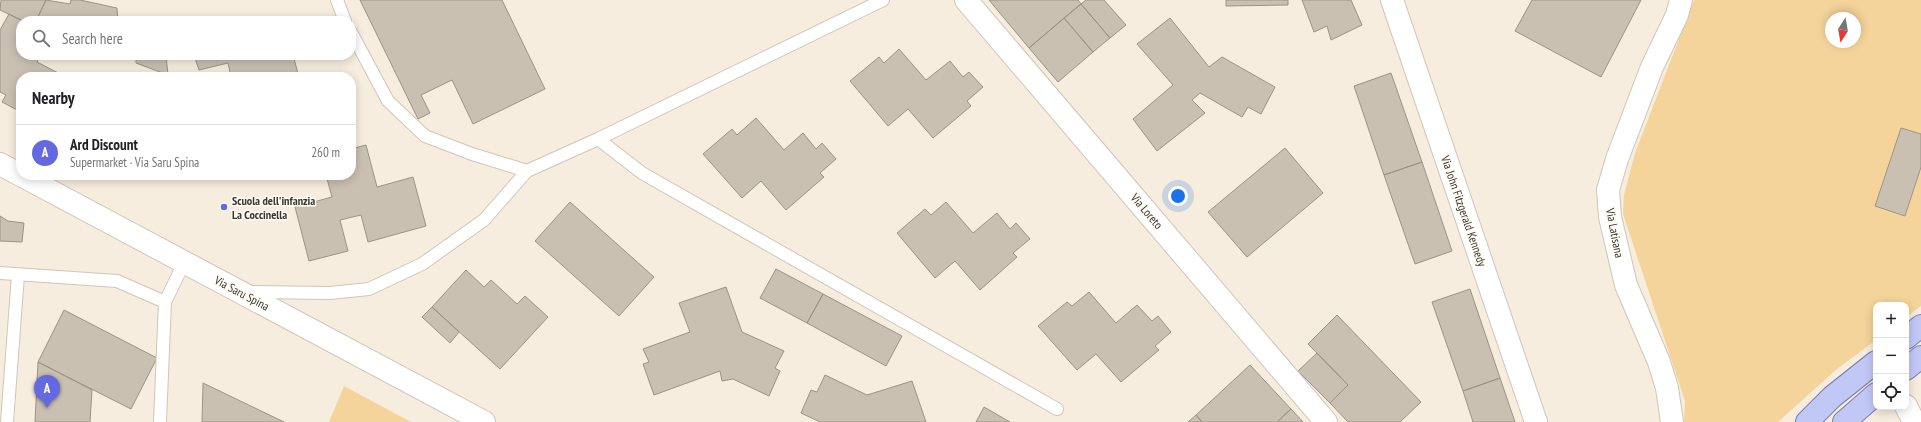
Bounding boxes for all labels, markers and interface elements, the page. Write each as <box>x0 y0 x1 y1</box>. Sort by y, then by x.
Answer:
north arrow <box>1825 12 1861 48</box>
search box <box>16 16 356 60</box>
icon: search <box>30 27 52 49</box>
text: Search here <box>62 29 123 48</box>
text: Nearby <box>32 87 75 109</box>
text: Ard Discount <box>70 135 138 154</box>
text: A <box>42 144 48 161</box>
text: 260 m <box>311 144 340 161</box>
street label: Via John Fitzgerald Kennedy <box>1438 153 1490 269</box>
text: Supermarket · Via Saru Spina <box>70 154 199 171</box>
your location <box>1168 186 1188 206</box>
street label: Via Loreto <box>1127 189 1166 232</box>
place label: Scuola dell'infanzia La Coccinella <box>232 193 315 222</box>
marker: Scuola dell'infanzia La Coccinella <box>219 202 229 212</box>
street label: Via Latisana <box>1603 206 1627 259</box>
street label: Via Saru Spina <box>211 272 272 314</box>
map controls <box>1873 302 1909 410</box>
button: + <box>1873 302 1909 338</box>
button: − <box>1873 338 1909 374</box>
button: locate <box>1873 374 1909 410</box>
pin: A <box>34 375 60 408</box>

